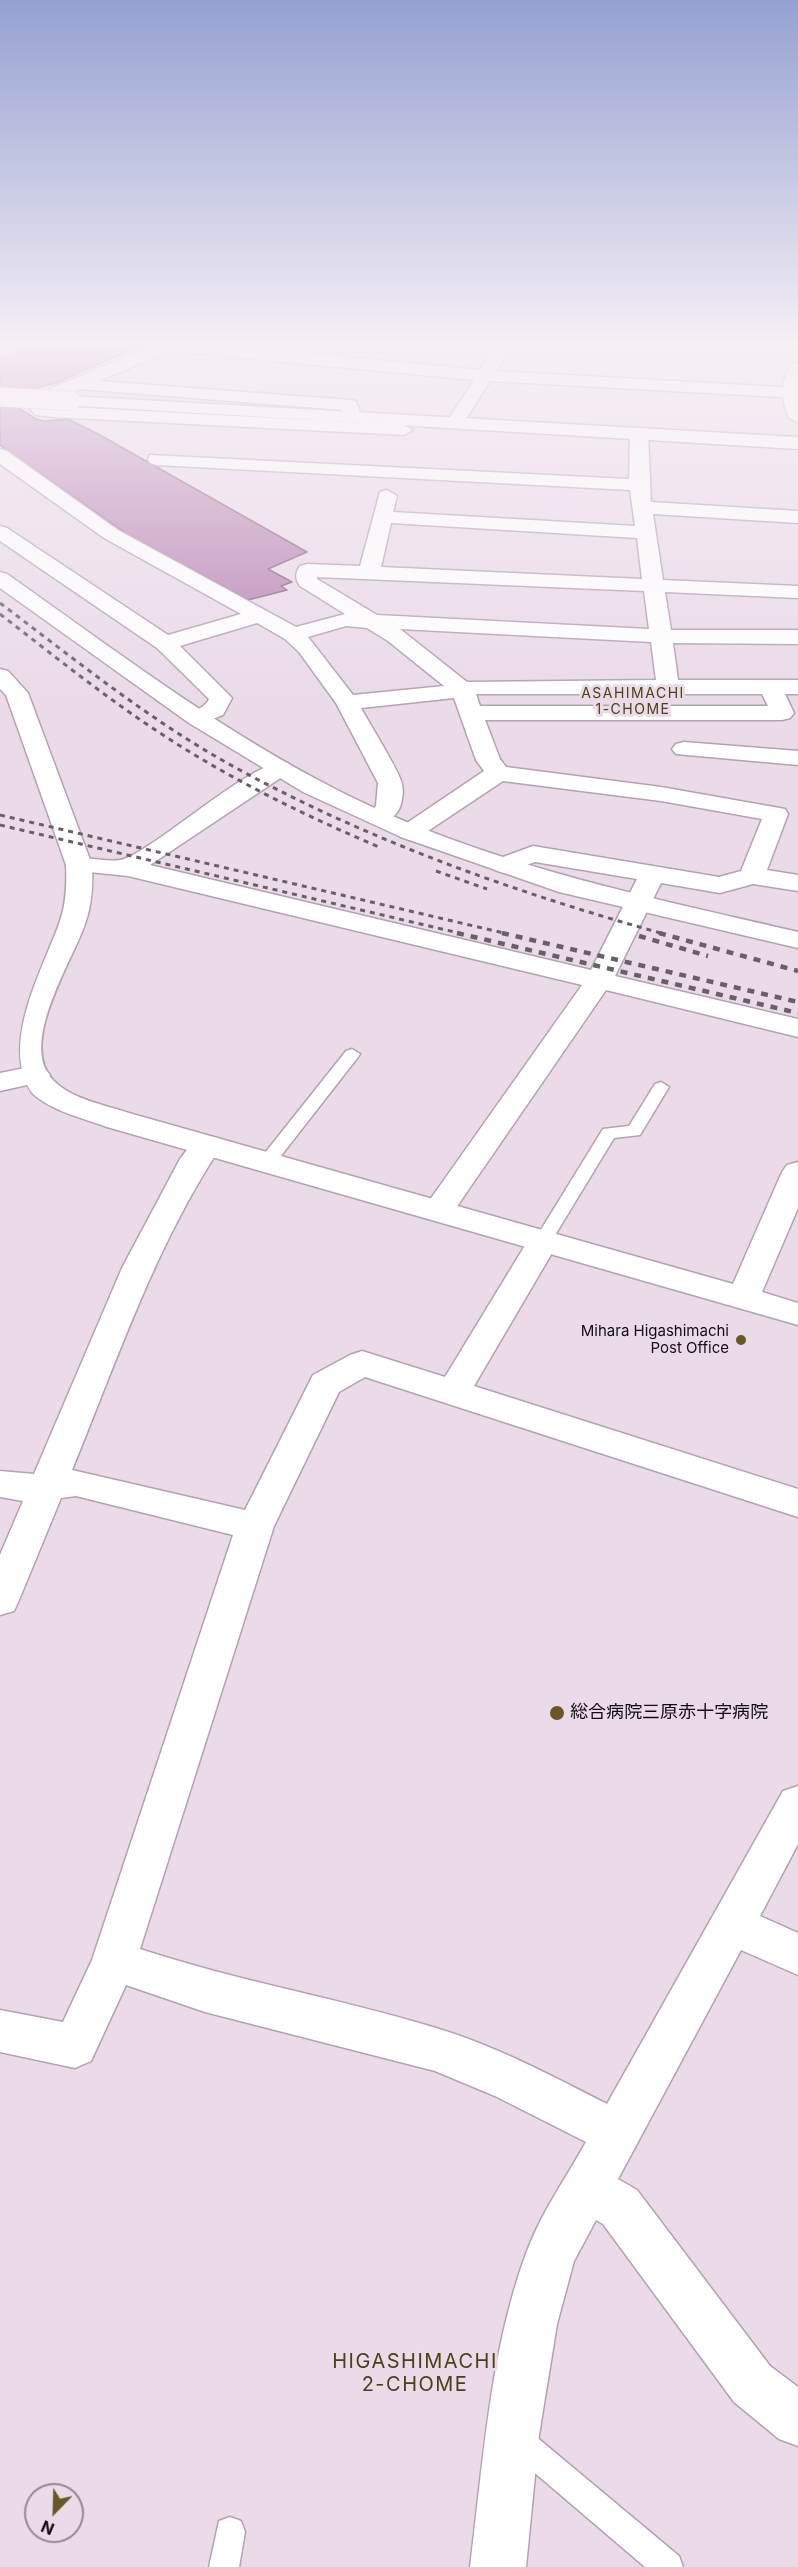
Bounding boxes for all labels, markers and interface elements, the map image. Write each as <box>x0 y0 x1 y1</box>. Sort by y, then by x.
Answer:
district label: ASAHIMACHI 1-CHOME <box>581 686 685 718</box>
place label: Mihara Higashimachi Post Office <box>581 1322 729 1357</box>
marker: Mihara Higashimachi Post Office <box>734 1333 748 1347</box>
place label: 総合病院三原赤十字病院 <box>570 1702 768 1724</box>
marker: 総合病院三原赤十字病院 <box>548 1704 566 1722</box>
district label: HIGASHIMACHI 2-CHOME <box>332 2350 498 2397</box>
north arrow <box>24 2483 84 2543</box>
text: N <box>38 2516 57 2539</box>

